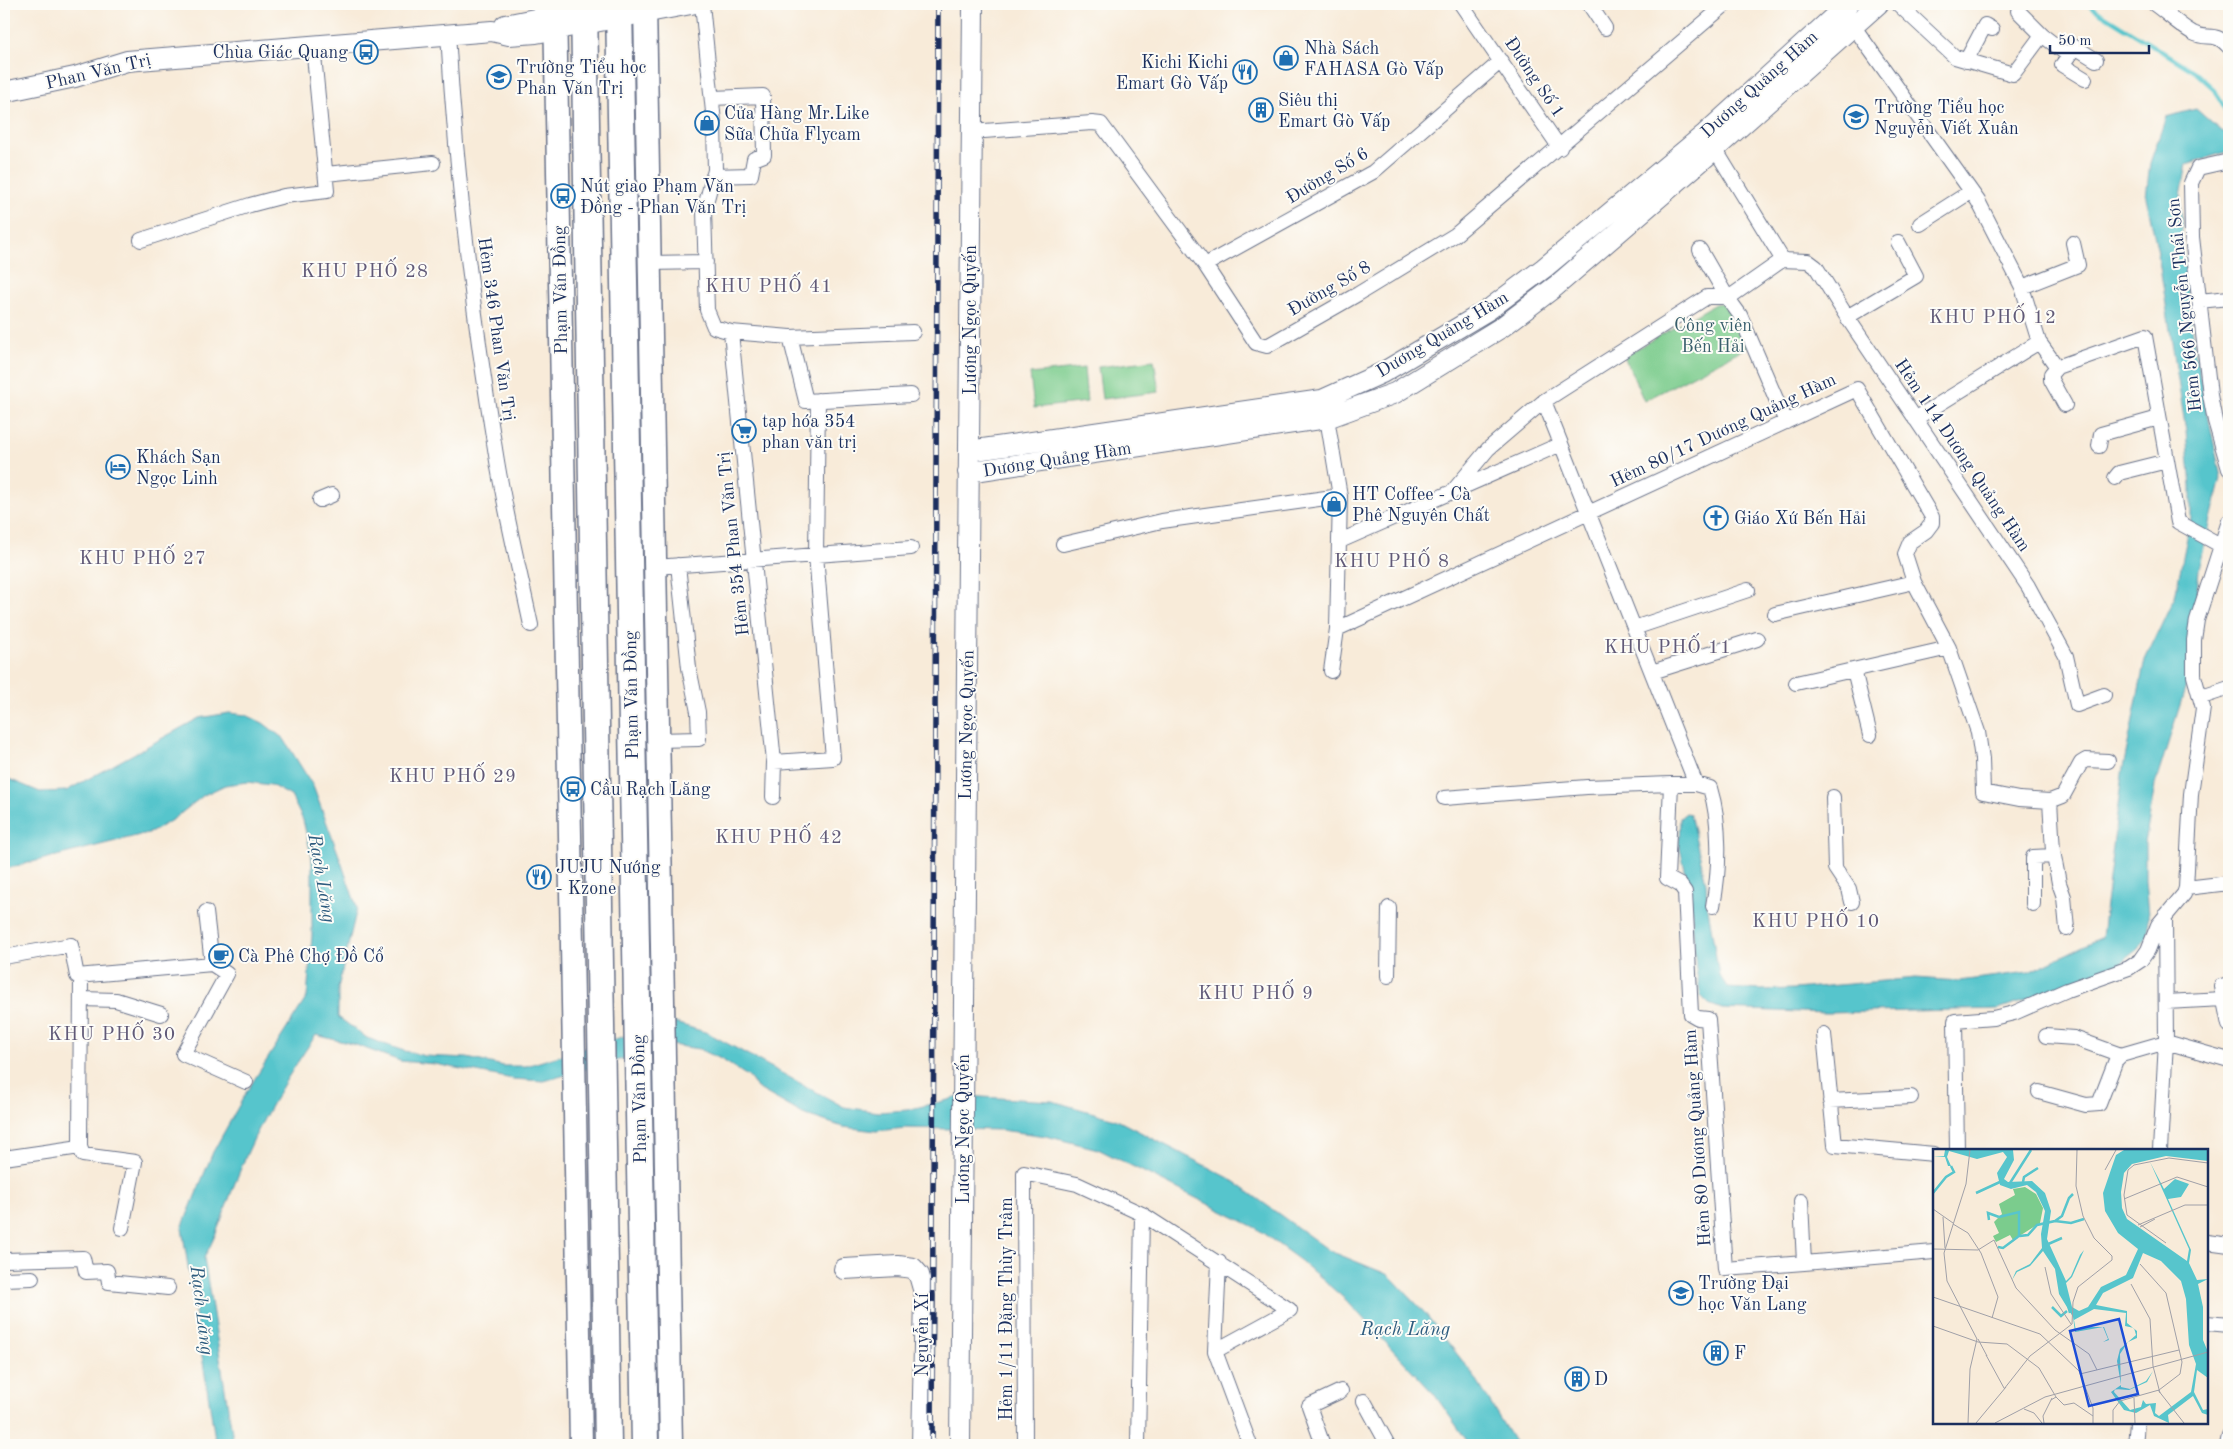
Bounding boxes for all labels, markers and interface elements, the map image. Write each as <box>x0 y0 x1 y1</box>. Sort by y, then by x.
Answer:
scale bar <box>2050 22 2149 54</box>
street label: Dương Quảng Hàm <box>1698 28 1821 142</box>
street label: Đường Số 1 <box>1501 34 1568 121</box>
text: 50 m <box>2058 34 2092 49</box>
bus stop icon: Chùa Giác Quang <box>353 39 379 65</box>
place label: Nhà Sách FAHASA Gò Vấp <box>1304 40 1444 79</box>
place label: Chùa Giác Quang <box>212 44 348 62</box>
shop icon: Nhà Sách FAHASA Gò Vấp <box>1273 45 1299 71</box>
street label: Phan Văn Trị <box>44 51 153 93</box>
place label: Kichi Kichi Emart Gò Vấp <box>1116 54 1228 93</box>
place label: Trường Tiểu học Phan Văn Trị <box>516 57 647 98</box>
restaurant icon: Kichi Kichi Emart Gò Vấp <box>1232 59 1258 85</box>
school or university icon: Trường Tiểu học Phan Văn Trị <box>486 64 512 90</box>
place label: Siêu thị Emart Gò Vấp <box>1278 92 1390 131</box>
building icon: Siêu thị Emart Gò Vấp <box>1248 97 1274 123</box>
place label: Trường Tiểu học Nguyễn Viết Xuân <box>1874 97 2019 138</box>
school or university icon: Trường Tiểu học Nguyễn Viết Xuân <box>1843 104 1869 130</box>
place label: Cửa Hàng Mr.Like Sữa Chữa Flycam <box>724 105 869 144</box>
shop icon: Cửa Hàng Mr.Like Sữa Chữa Flycam <box>694 110 720 136</box>
street label: Đường Số 6 <box>1283 143 1372 207</box>
place label: Nút giao Phạm Văn Đồng - Phan Văn Trị <box>580 178 746 217</box>
bus stop icon: Nút giao Phạm Văn Đồng - Phan Văn Trị <box>550 183 576 209</box>
street label: Hẻm 566 Nguyễn Thái Sơn <box>2163 197 2205 413</box>
street label: Phạm Văn Đồng <box>548 225 571 355</box>
street label: Hẻm 346 Phan Văn Trị <box>474 236 518 422</box>
street label: Lương Ngọc Quyến <box>961 245 980 395</box>
district label: KHU PHỐ 28 <box>301 257 429 282</box>
street label: Đường Số 8 <box>1284 257 1374 320</box>
district label: KHU PHỐ 41 <box>705 272 833 297</box>
street label: Dương Quảng Hàm <box>1374 289 1511 381</box>
district label: KHU PHỐ 12 <box>1929 303 2057 328</box>
park label: Công viên Bến Hải <box>1674 317 1752 356</box>
street label: Hẻm 114 Dương Quảng Hàm <box>1891 356 2033 555</box>
street label: Hẻm 80/17 Dương Quảng Hàm <box>1608 371 1839 491</box>
place label: tạp hóa 354 phan văn trị <box>762 413 857 452</box>
supermarket icon: tạp hóa 354 phan văn trị <box>731 418 757 444</box>
street label: Dương Quảng Hàm <box>982 439 1133 481</box>
place label: Khách Sạn Ngọc Linh <box>136 449 221 488</box>
street label: Hẻm 354 Phan Văn Trị <box>715 451 753 637</box>
hotel icon: Khách Sạn Ngọc Linh <box>105 454 131 480</box>
place label: HT Coffee - Cà Phê Nguyên Chất <box>1352 486 1490 525</box>
shop icon: HT Coffee - Cà Phê Nguyên Chất <box>1321 491 1347 517</box>
church icon: Giáo Xứ Bến Hải <box>1703 505 1729 531</box>
place label: Giáo Xứ Bến Hải <box>1734 509 1866 528</box>
district label: KHU PHỐ 27 <box>79 544 207 569</box>
district label: KHU PHỐ 8 <box>1334 547 1450 572</box>
street label: Phạm Văn Đồng <box>619 630 642 760</box>
district label: KHU PHỐ 11 <box>1604 633 1732 658</box>
street label: Lương Ngọc Quyến <box>956 650 977 800</box>
district label: KHU PHỐ 29 <box>389 762 517 787</box>
bus stop icon: Cầu Rạch Lăng <box>560 776 586 802</box>
place label: Cầu Rạch Lăng <box>590 778 711 799</box>
district label: KHU PHỐ 42 <box>715 823 843 848</box>
water label: Rạch Lăng <box>303 831 338 924</box>
place label: JUJU Nướng - Kzone <box>556 859 661 898</box>
restaurant icon: JUJU Nướng - Kzone <box>526 864 552 890</box>
district label: KHU PHỐ 10 <box>1752 907 1880 932</box>
cafe icon: Cà Phê Chợ Đồ Cổ <box>208 943 234 969</box>
place label: Cà Phê Chợ Đồ Cổ <box>238 945 384 966</box>
district label: KHU PHỐ 9 <box>1198 979 1314 1004</box>
district label: KHU PHỐ 30 <box>48 1020 176 1045</box>
street label: Hẻm 80 Dương Quảng Hàm <box>1681 1029 1715 1247</box>
street label: Phạm Văn Đồng <box>627 1034 650 1164</box>
street label: Lương Ngọc Quyến <box>954 1054 973 1204</box>
inset map <box>1933 1149 2208 1424</box>
street label: Hẻm 1/11 Đặng Thùy Trâm <box>998 1197 1016 1421</box>
water label: Rạch Lăng <box>185 1263 215 1356</box>
place label: Trường Đại học Văn Lang <box>1698 1275 1807 1314</box>
school or university icon: Trường Đại học Văn Lang <box>1668 1280 1694 1306</box>
street label: Nguyễn Xí <box>912 1293 932 1377</box>
water label: Rạch Lăng <box>1359 1321 1450 1340</box>
building icon: F <box>1703 1340 1729 1366</box>
place label: F <box>1734 1345 1746 1363</box>
building icon: D <box>1564 1366 1590 1392</box>
place label: D <box>1594 1371 1608 1389</box>

